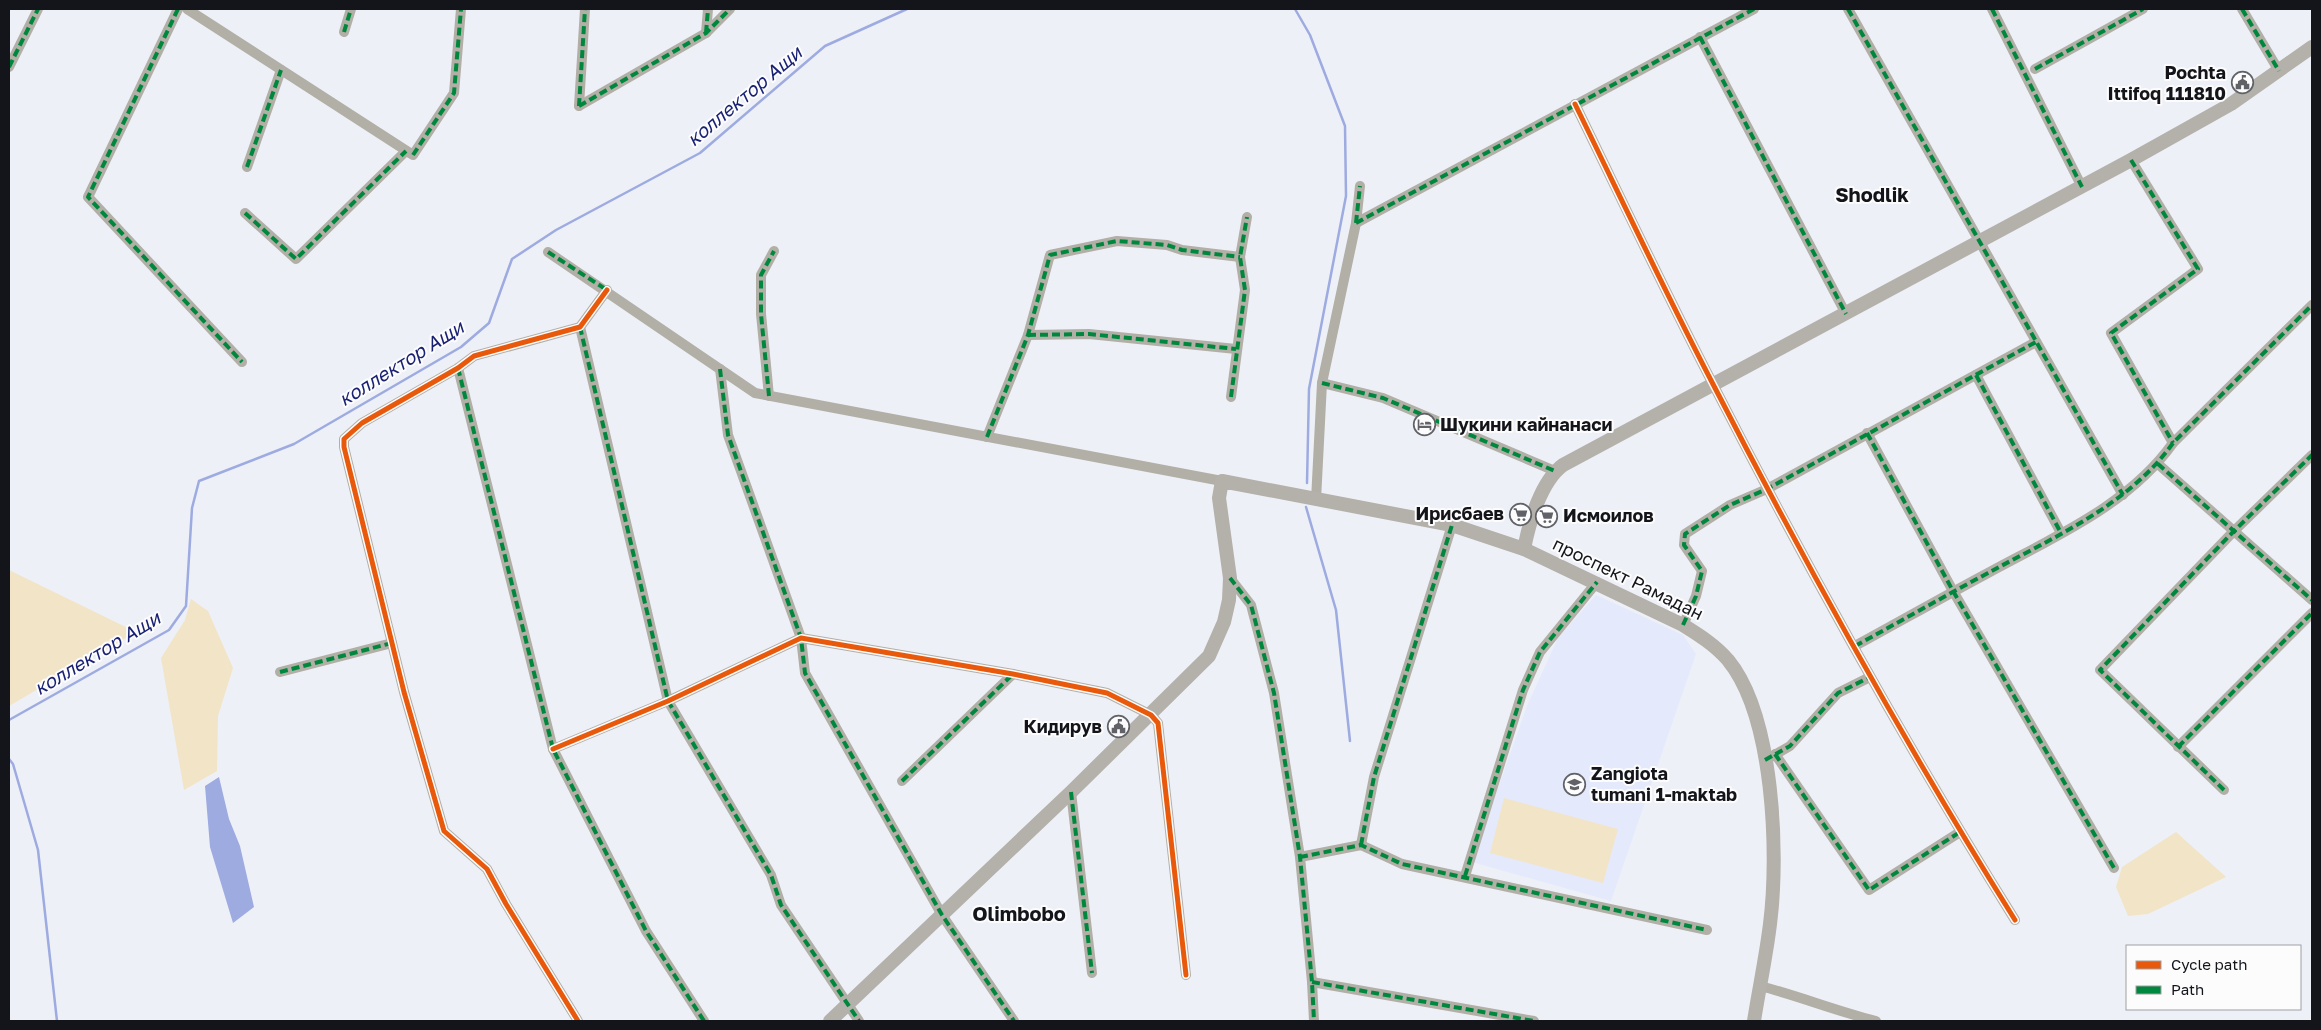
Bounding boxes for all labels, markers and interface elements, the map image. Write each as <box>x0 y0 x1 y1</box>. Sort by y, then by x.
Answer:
water label: коллектор Ащи <box>681 40 807 150</box>
place label: Pochta Ittifoq 111810 <box>2108 61 2226 104</box>
public building icon: Pochta Ittifoq 111810 <box>2230 71 2254 95</box>
district label: Shodlik <box>1835 182 1909 206</box>
water label: коллектор Ащи <box>334 314 469 410</box>
hotel icon: Шукини кайнанаси <box>1412 413 1436 437</box>
place label: Шукини кайнанаси <box>1440 413 1613 435</box>
place label: Ирисбаев <box>1416 502 1504 524</box>
supermarket icon: Ирисбаев <box>1508 502 1532 526</box>
supermarket icon: Исмоилов <box>1535 504 1559 528</box>
place label: Исмоилов <box>1563 504 1654 526</box>
street label: проспект Рамадан <box>1550 532 1707 624</box>
water label: коллектор Ащи <box>29 605 165 699</box>
place label: Кидирув <box>1024 715 1102 737</box>
public building icon: Кидирув <box>1106 715 1130 739</box>
place label: Zangiota tumani 1-maktab <box>1591 762 1737 805</box>
school or university icon: Zangiota tumani 1-maktab <box>1563 772 1587 796</box>
district label: Olimbobo <box>972 901 1066 925</box>
legend <box>2126 945 2301 1010</box>
text: Cycle path <box>2171 955 2247 973</box>
text: Path <box>2171 980 2204 998</box>

